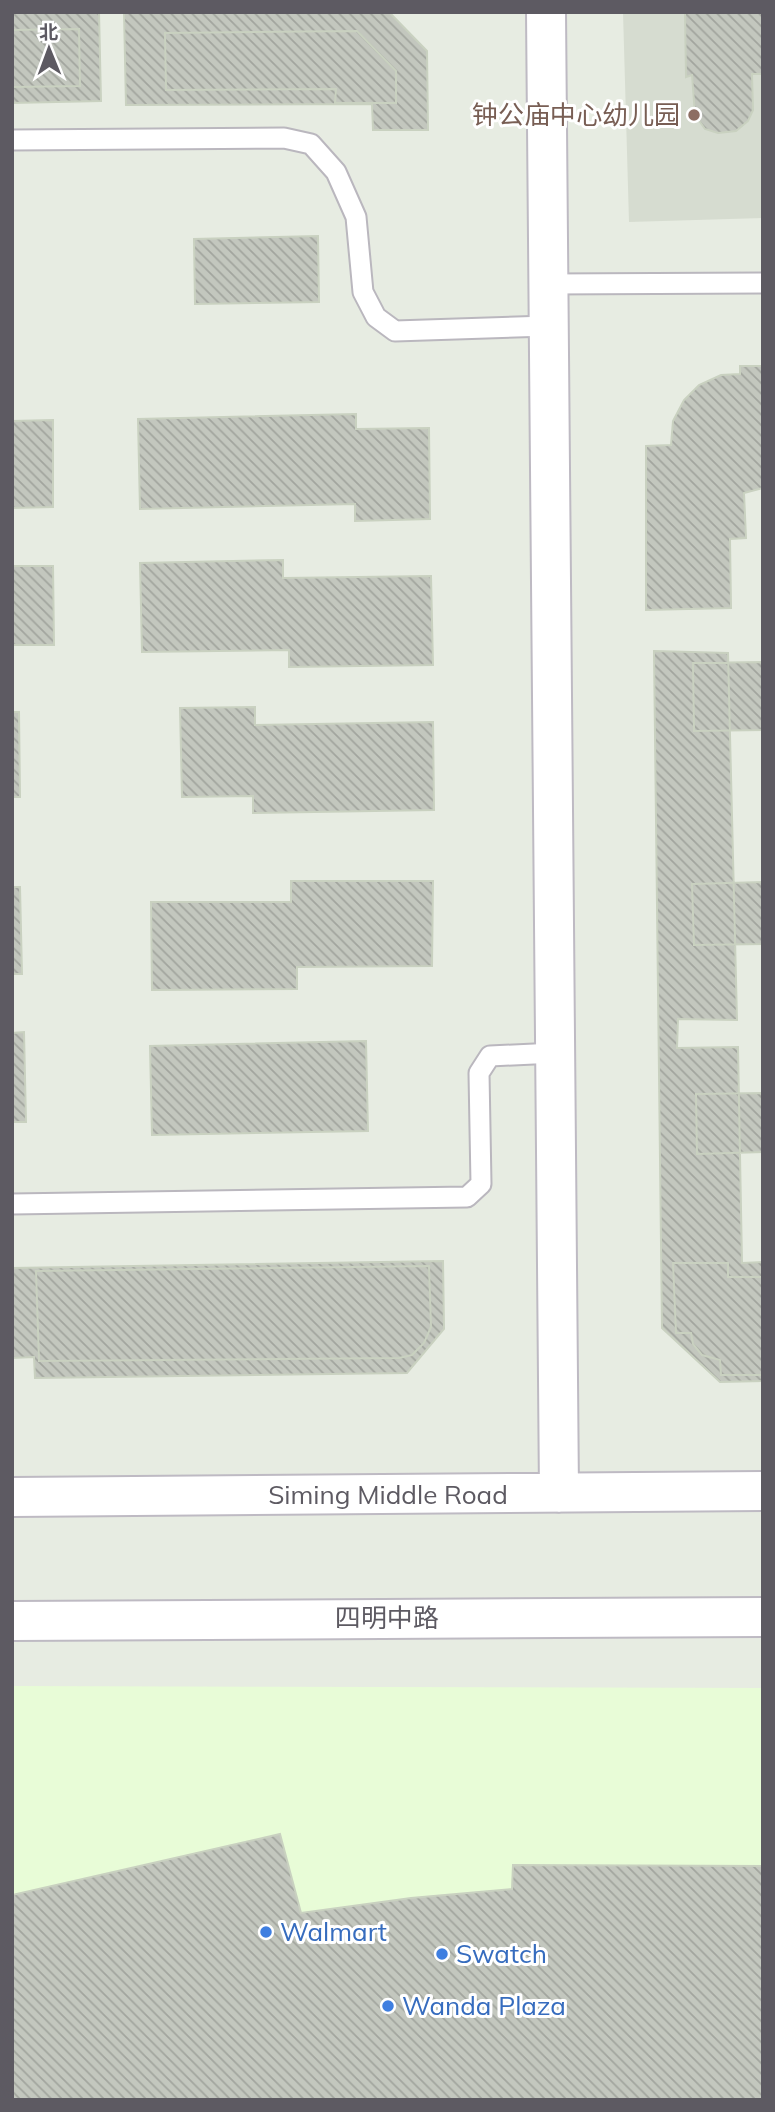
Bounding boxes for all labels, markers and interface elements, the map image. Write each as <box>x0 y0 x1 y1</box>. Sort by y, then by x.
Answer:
north arrow <box>14 14 84 84</box>
text: 北 <box>39 20 58 44</box>
place label: 钟公庙中心幼儿园 <box>472 98 680 131</box>
marker: 钟公庙中心幼儿园 <box>686 107 702 123</box>
street label: Siming Middle Road <box>268 1478 508 1511</box>
street label: 四明中路 <box>335 1601 439 1634</box>
place label: Walmart <box>280 1915 387 1948</box>
marker: Walmart <box>258 1924 274 1940</box>
place label: Swatch <box>456 1937 547 1970</box>
marker: Swatch <box>434 1946 450 1962</box>
place label: Wanda Plaza <box>402 1989 566 2022</box>
marker: Wanda Plaza <box>380 1998 396 2014</box>

